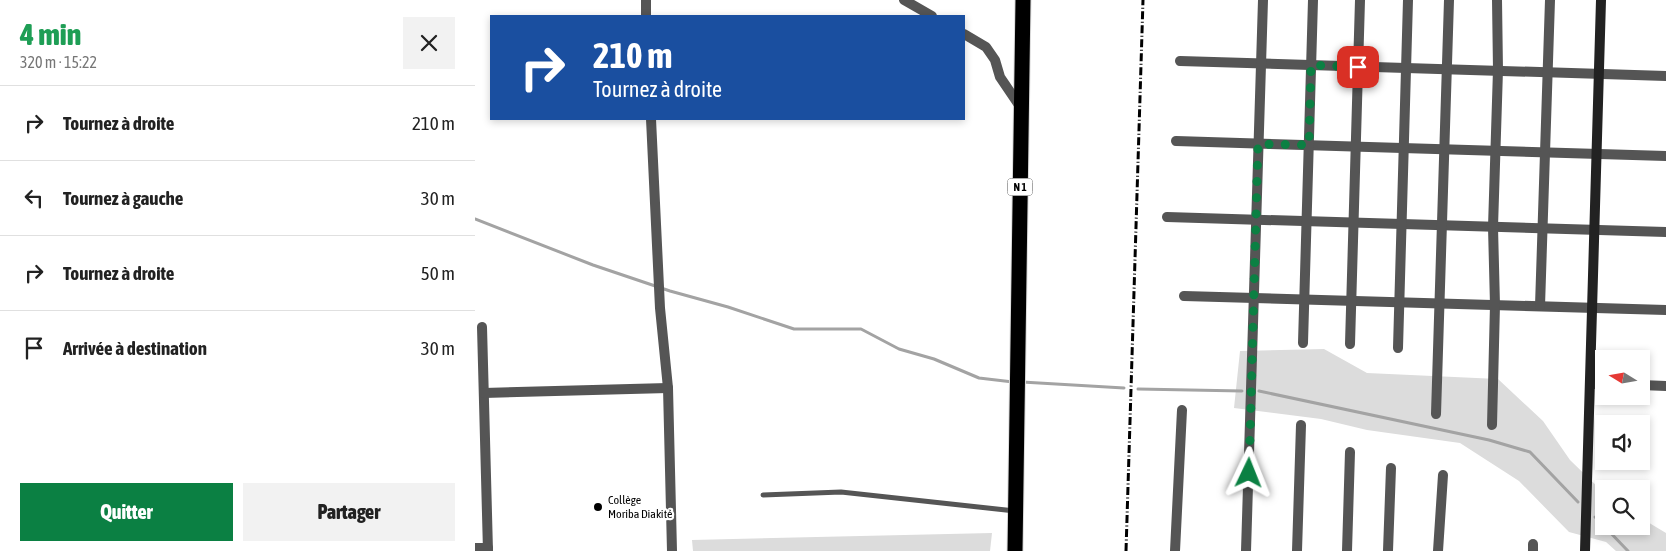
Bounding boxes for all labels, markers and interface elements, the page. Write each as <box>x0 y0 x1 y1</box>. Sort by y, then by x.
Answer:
text: 4 min <box>20 17 81 51</box>
button: close <box>403 17 455 69</box>
icon: right <box>510 35 575 100</box>
text: 210 m <box>593 35 672 75</box>
pin <box>1337 46 1379 88</box>
text: 320 m · 15:22 <box>20 53 97 71</box>
icon: arrive <box>1344 53 1372 81</box>
text: Tournez à droite <box>593 76 722 102</box>
icon: right <box>20 109 48 137</box>
text: Tournez à droite <box>63 112 174 134</box>
text: 210 m <box>412 112 455 134</box>
road number: N 1 <box>1007 178 1033 196</box>
icon: left <box>20 184 48 212</box>
text: Tournez à gauche <box>63 187 183 209</box>
text: 30 m <box>421 187 455 209</box>
icon: right <box>20 259 48 287</box>
text: Tournez à droite <box>63 262 174 284</box>
text: 50 m <box>421 262 455 284</box>
icon: arrive <box>20 334 48 362</box>
text: Arrivée à destination <box>63 337 207 359</box>
text: 30 m <box>421 337 455 359</box>
north arrow <box>1595 350 1650 405</box>
map controls <box>1595 350 1650 535</box>
button: sound <box>1595 415 1650 470</box>
position arrow <box>1222 446 1274 498</box>
button: search <box>1595 480 1650 535</box>
button: Quitter <box>20 483 233 541</box>
button: Partager <box>243 483 455 541</box>
place label: Collège Moriba Diakité <box>608 493 672 521</box>
marker: Collège Moriba Diakité <box>592 501 604 513</box>

